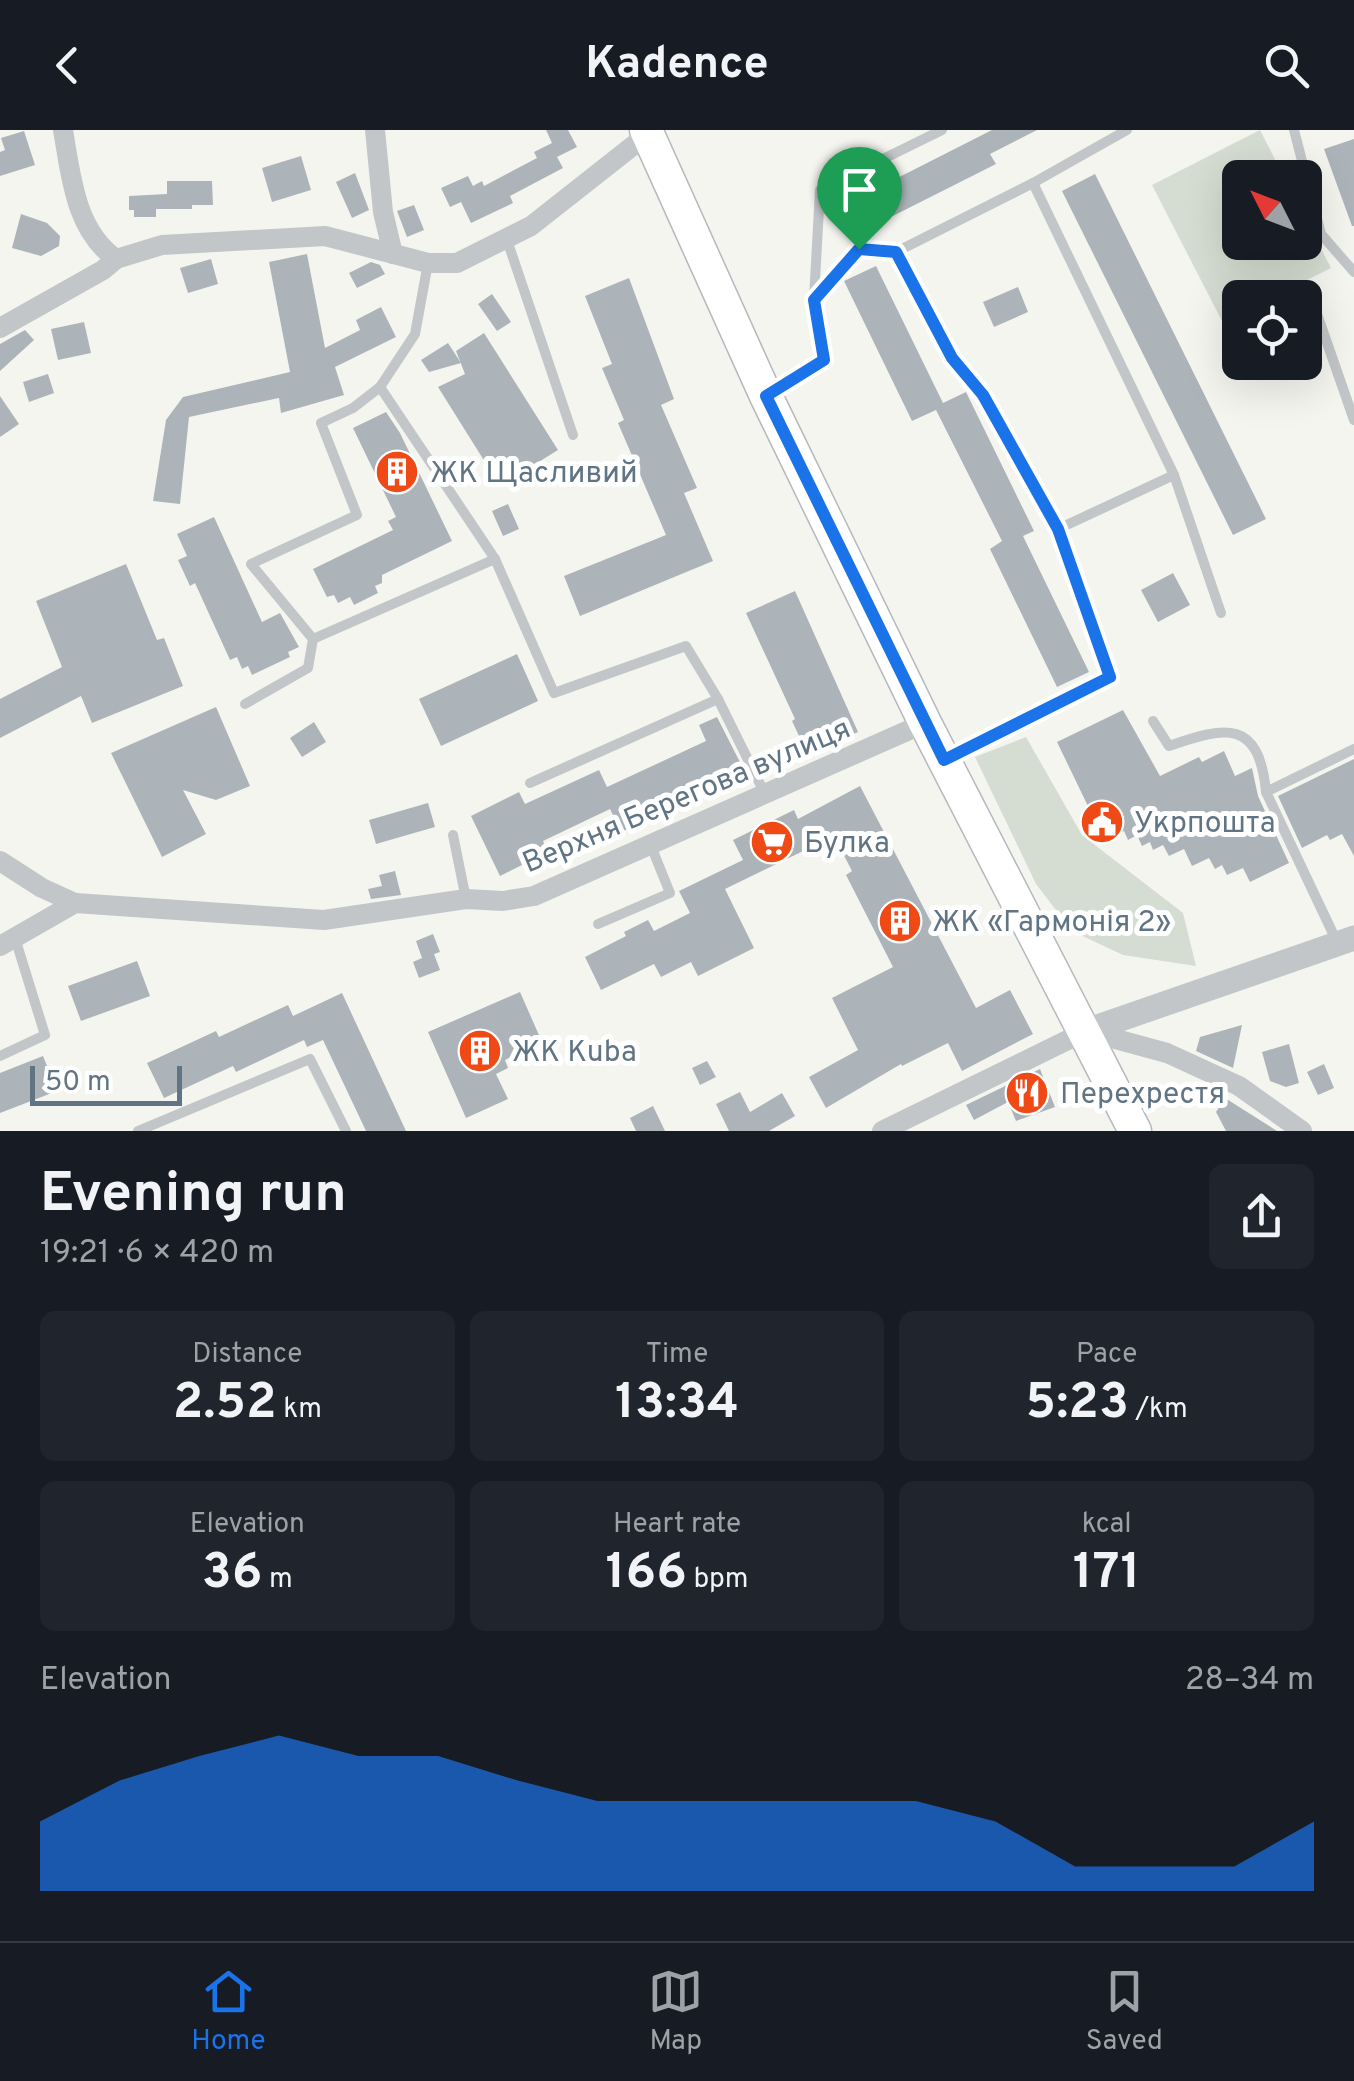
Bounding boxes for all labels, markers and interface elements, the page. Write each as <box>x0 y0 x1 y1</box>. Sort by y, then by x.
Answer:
text: Kadence <box>585 37 769 94</box>
icon: back <box>40 38 95 93</box>
icon: search <box>1259 38 1314 93</box>
pin <box>817 147 902 250</box>
north arrow <box>1222 160 1322 260</box>
map controls <box>1222 160 1322 380</box>
icon: arrive <box>832 162 887 217</box>
button: locate <box>1222 280 1322 380</box>
building icon: ЖК Щасливий <box>374 449 420 495</box>
place label: ЖК Щасливий <box>430 456 638 493</box>
street label: Верхня Берегова вулиця <box>517 711 856 883</box>
public building icon: Укрпошта <box>1079 799 1125 845</box>
place label: Укрпошта <box>1134 806 1276 843</box>
supermarket icon: Булка <box>749 819 795 865</box>
place label: Булка <box>804 826 890 863</box>
building icon: ЖК «Гармонія 2» <box>877 898 923 944</box>
place label: ЖК «Гармонія 2» <box>932 905 1171 942</box>
building icon: ЖК Kuba <box>457 1028 503 1074</box>
place label: ЖК Kuba <box>512 1035 637 1072</box>
scale bar <box>30 1061 182 1106</box>
text: 50 m <box>45 1065 111 1101</box>
restaurant icon: Перехрестя <box>1004 1070 1050 1116</box>
place label: Перехрестя <box>1060 1077 1225 1114</box>
text: Evening run <box>40 1161 347 1231</box>
button: share <box>1209 1164 1314 1269</box>
text: 19:21 · 6 × 420 m <box>40 1234 274 1274</box>
text: Distance <box>192 1337 302 1373</box>
text: Time <box>646 1337 708 1373</box>
text: Pace <box>1076 1337 1137 1373</box>
text: 2.52 <box>173 1373 277 1436</box>
text: 13:34 <box>615 1373 739 1436</box>
text: 5:23 <box>1026 1373 1129 1436</box>
text: km <box>277 1392 322 1428</box>
text: /km <box>1129 1392 1188 1428</box>
text: Elevation <box>190 1507 305 1543</box>
text: Heart rate <box>613 1507 741 1543</box>
text: kcal <box>1082 1507 1132 1543</box>
text: 36 <box>202 1543 263 1606</box>
text: 166 <box>605 1543 687 1606</box>
text: 171 <box>1073 1543 1140 1606</box>
text: m <box>263 1562 293 1598</box>
text: bpm <box>687 1562 749 1598</box>
text: Elevation <box>40 1661 172 1701</box>
text: 28–34 m <box>1185 1661 1314 1701</box>
tab: Home <box>191 1964 266 2060</box>
tab: Map <box>648 1964 703 2060</box>
tab: Saved <box>1086 1964 1163 2060</box>

